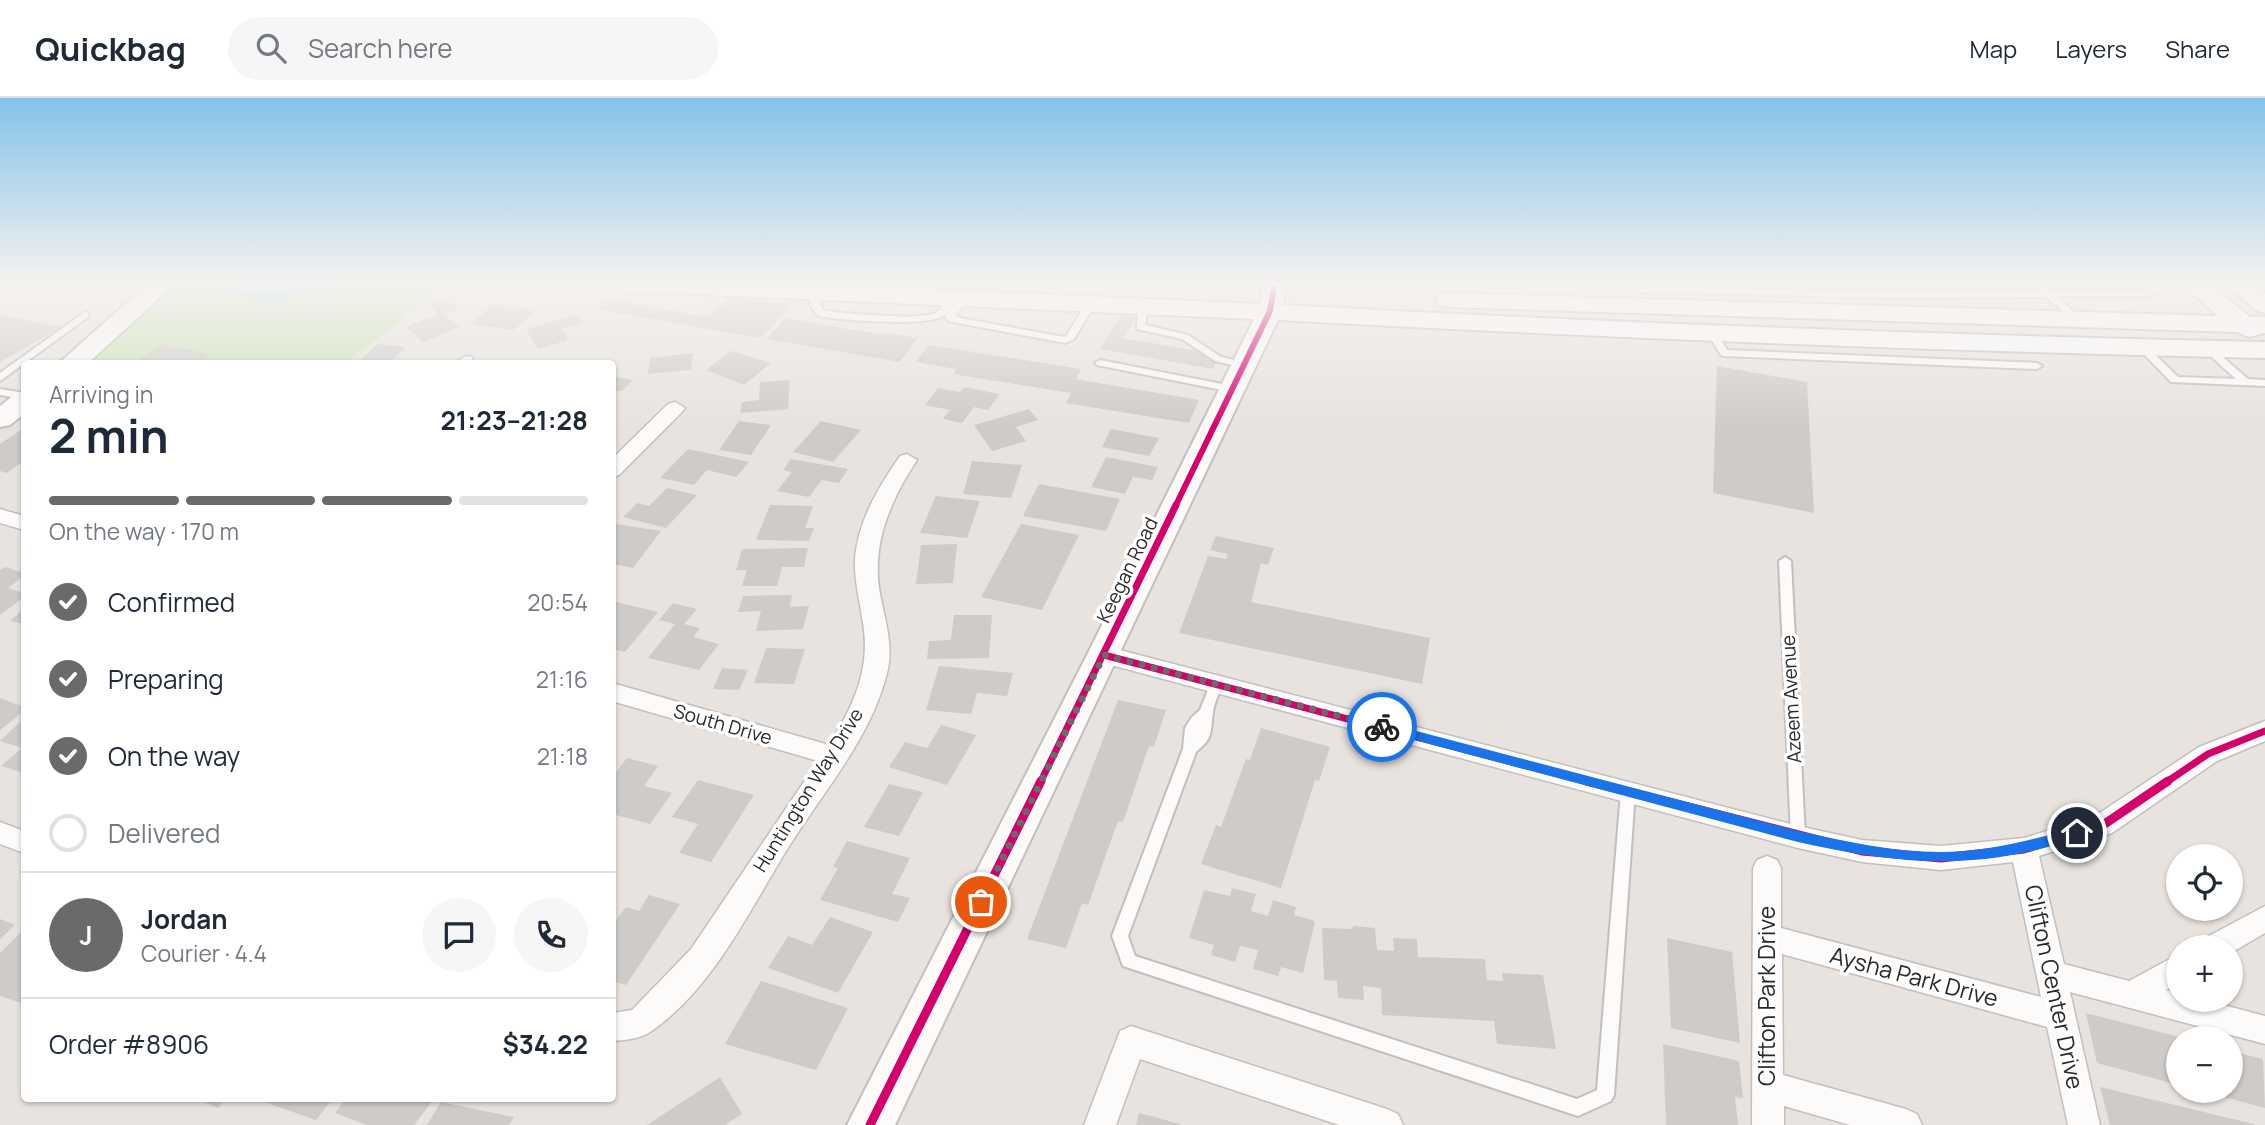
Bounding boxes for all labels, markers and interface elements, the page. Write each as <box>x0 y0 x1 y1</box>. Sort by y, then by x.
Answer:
search box <box>228 17 718 80</box>
text: Quickbag <box>35 26 186 71</box>
icon: search <box>252 29 290 67</box>
text: Search here <box>308 30 453 66</box>
text: Map <box>1970 32 2017 65</box>
text: Layers <box>2055 32 2127 65</box>
text: Share <box>2165 32 2230 65</box>
text: Arriving in <box>49 378 154 410</box>
text: 21:23–21:28 <box>440 402 588 438</box>
text: 2 min <box>49 404 169 467</box>
street label: Keegan Road <box>1090 513 1164 627</box>
text: On the way · 170 m <box>49 515 239 547</box>
icon: check <box>49 583 87 621</box>
text: Confirmed <box>108 584 235 620</box>
text: 20:54 <box>527 586 588 618</box>
street label: Azeem Avenue <box>1775 634 1807 764</box>
icon: check <box>49 660 87 698</box>
text: Preparing <box>108 661 224 697</box>
text: 21:16 <box>536 663 588 695</box>
courier <box>1347 692 1417 762</box>
street label: South Drive <box>671 698 775 750</box>
street label: Huntington Way Drive <box>747 703 869 877</box>
icon: bike <box>1363 708 1401 746</box>
icon: check <box>49 737 87 775</box>
text: On the way <box>108 738 240 774</box>
text: 21:18 <box>537 740 588 772</box>
pin <box>2047 803 2107 863</box>
icon: home <box>2058 814 2096 852</box>
text: Delivered <box>108 815 220 851</box>
map controls <box>2166 844 2243 1103</box>
button: locate <box>2166 844 2243 921</box>
pin <box>951 872 1011 932</box>
street label: Clifton Center Drive <box>2018 882 2092 1092</box>
icon: bag <box>962 883 1000 921</box>
button: chat <box>422 898 496 972</box>
button: phone <box>514 898 588 972</box>
text: Jordan <box>141 901 227 937</box>
street label: Clifton Park Drive <box>1750 906 1782 1086</box>
text: J <box>79 917 93 953</box>
button: + <box>2166 935 2243 1012</box>
text: Courier · 4.4 <box>141 937 267 969</box>
street label: Aysha Park Drive <box>1827 938 2002 1014</box>
text: Order #8906 <box>49 1026 209 1062</box>
text: $34.22 <box>502 1026 588 1062</box>
button: − <box>2166 1026 2243 1103</box>

